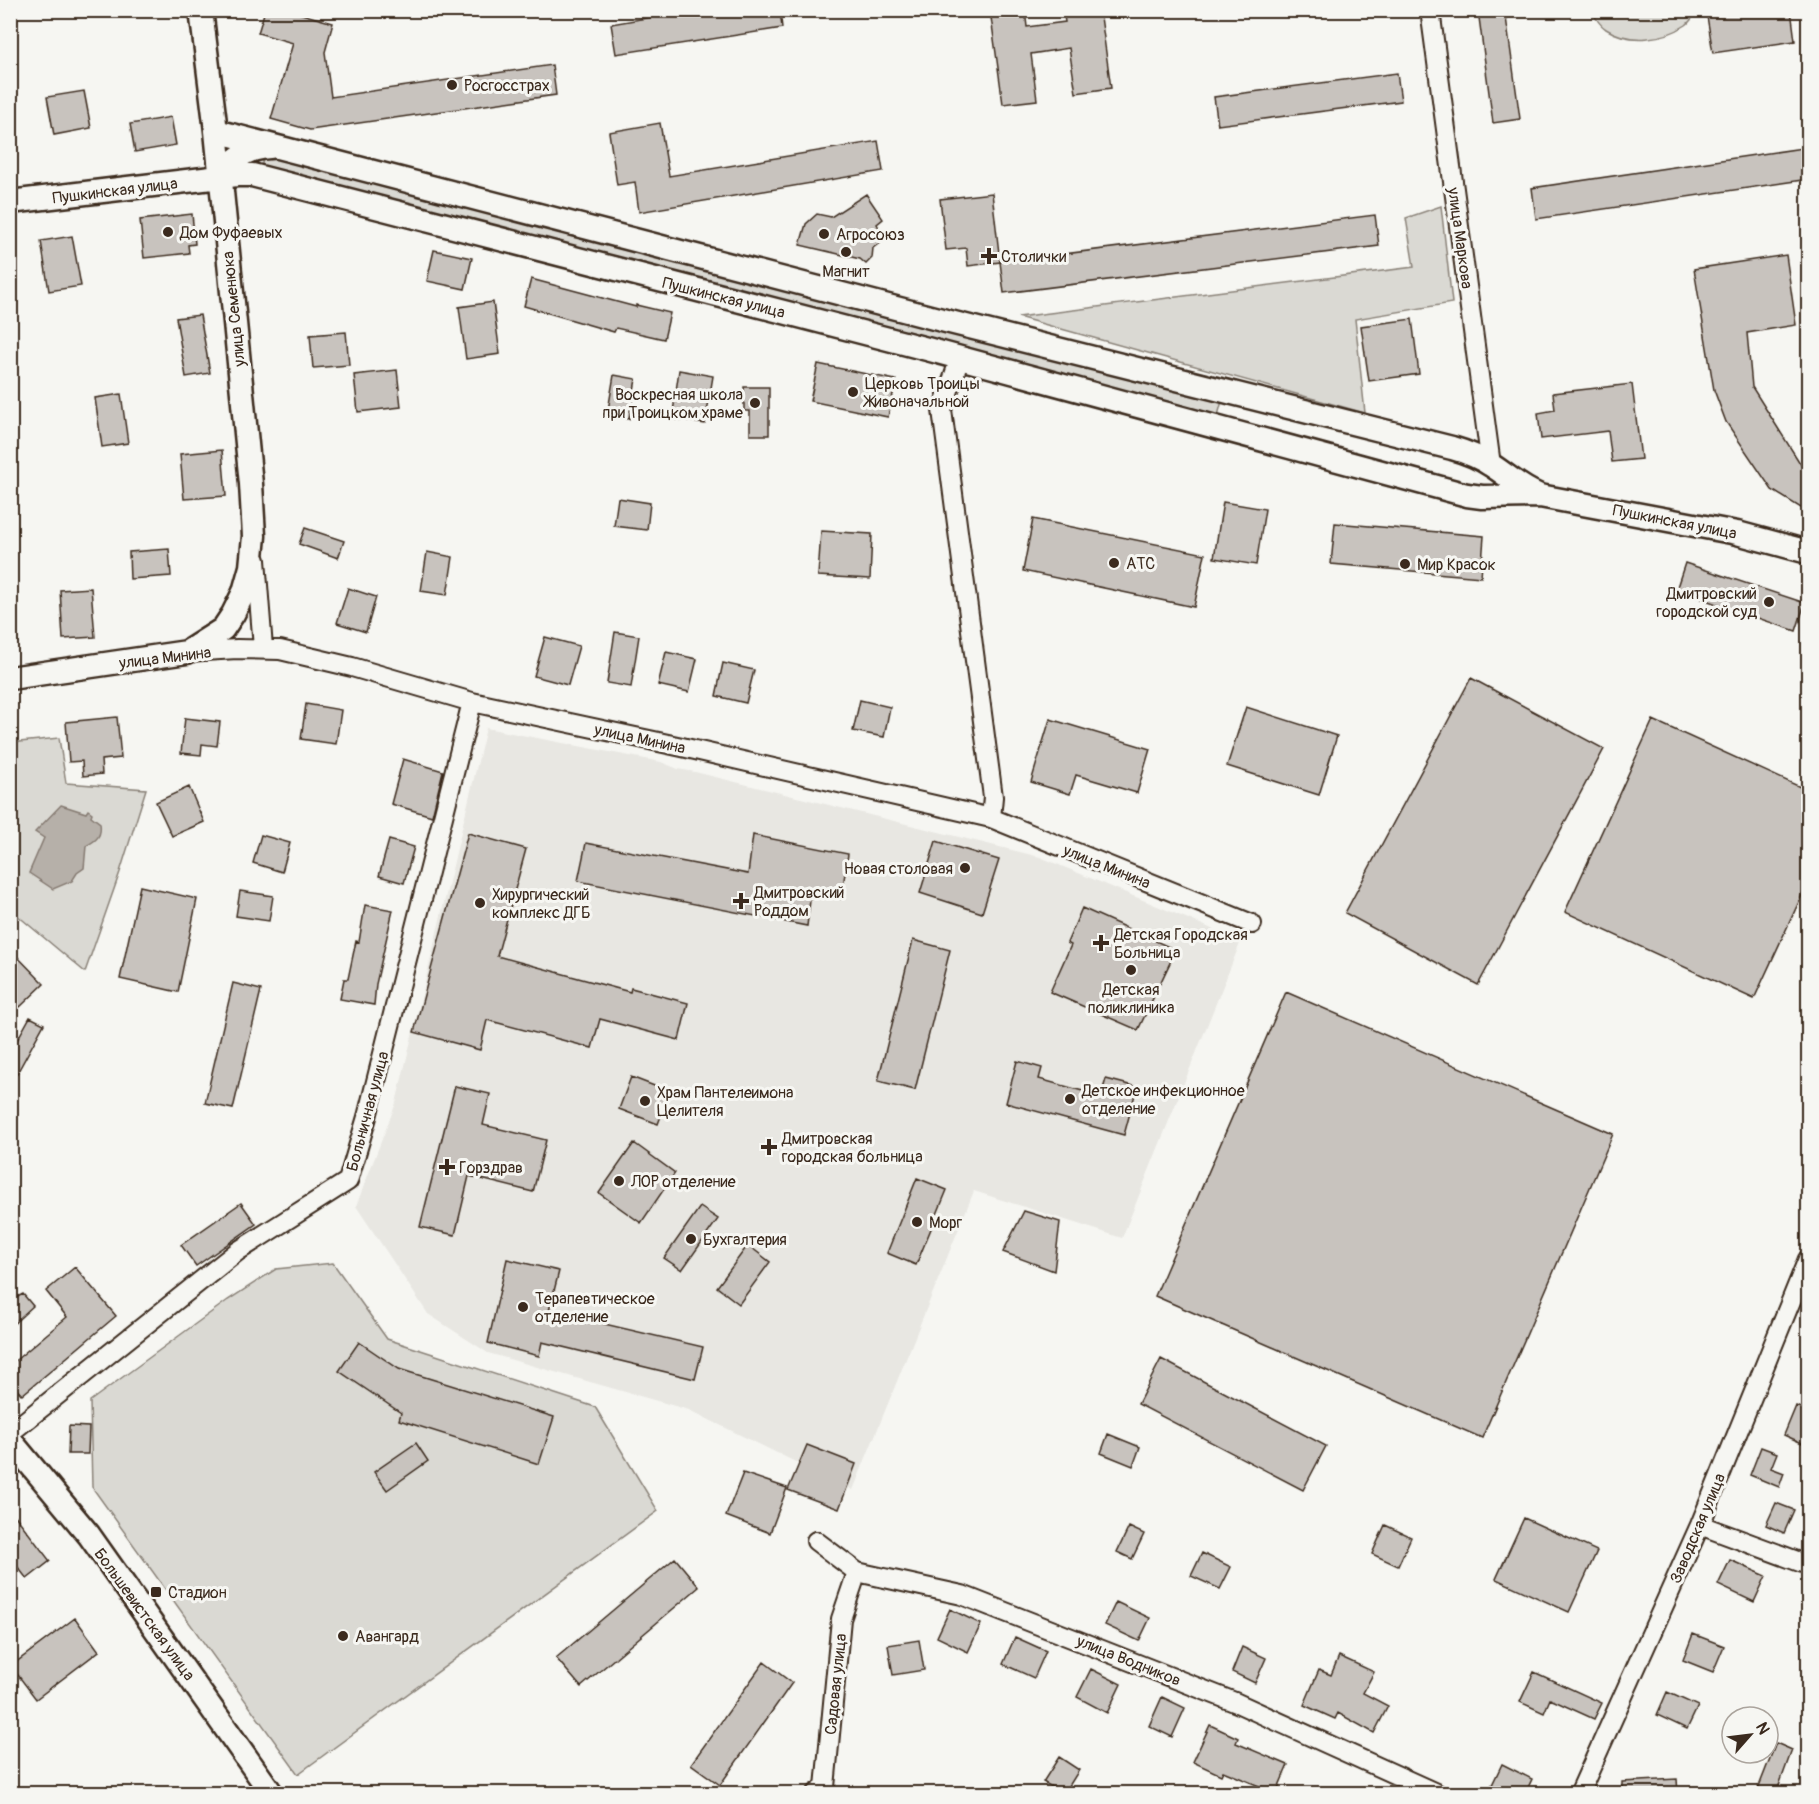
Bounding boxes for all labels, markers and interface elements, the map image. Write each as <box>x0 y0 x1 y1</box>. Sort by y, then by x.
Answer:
place label: Росгосстрах <box>464 76 550 96</box>
marker: Росгосстрах <box>445 78 459 92</box>
street label: Пушкинская улица <box>51 173 179 209</box>
street label: улица Маркова <box>1443 185 1477 290</box>
place label: Дом Фуфаевых <box>179 223 283 243</box>
marker: Дом Фуфаевых <box>161 225 175 239</box>
place label: Агросоюз <box>836 225 905 245</box>
marker: Агросоюз <box>817 227 831 241</box>
marker: Магнит <box>839 245 853 259</box>
place label: Столички <box>1001 247 1066 267</box>
marker: Столички <box>982 249 996 263</box>
street label: улица Семенюка <box>218 250 250 368</box>
place label: Магнит <box>822 262 870 282</box>
street label: Пушкинская улица <box>660 273 787 323</box>
place label: Церковь Троицы Живоначальной <box>862 374 980 412</box>
place label: Воскресная школа при Троицком храме <box>602 385 743 423</box>
marker: Церковь Троицы Живоначальной <box>846 385 860 399</box>
marker: Воскресная школа при Троицком храме <box>748 396 762 410</box>
street label: Пушкинская улица <box>1611 500 1738 544</box>
place label: АТС <box>1126 554 1155 574</box>
place label: Мир Красок <box>1417 555 1496 575</box>
marker: АТС <box>1107 556 1121 570</box>
marker: Мир Красок <box>1398 557 1412 571</box>
place label: Дмитровский городской суд <box>1657 584 1757 622</box>
marker: Дмитровский городской суд <box>1762 595 1776 609</box>
street label: улица Минина <box>117 642 212 674</box>
street label: улица Минина <box>592 719 687 758</box>
street label: улица Минина <box>1059 840 1153 894</box>
place label: Новая столовая <box>844 859 953 879</box>
marker: Новая столовая <box>958 861 972 875</box>
place label: Дмитровский Роддом <box>753 883 844 921</box>
place label: Хирургический комплекс ДГБ <box>492 885 591 923</box>
marker: Дмитровский Роддом <box>732 892 750 910</box>
marker: Хирургический комплекс ДГБ <box>473 896 487 910</box>
place label: Детская Городская Больница <box>1113 925 1248 963</box>
marker: Детская Городская Больница <box>1092 934 1110 952</box>
marker: Детская поликлиника <box>1124 963 1138 977</box>
place label: Детская поликлиника <box>1088 980 1174 1018</box>
street label: Больничная улица <box>342 1049 394 1173</box>
place label: Детское инфекционное отделение <box>1081 1081 1245 1119</box>
place label: Храм Пантелеимона Целителя <box>657 1083 794 1121</box>
marker: Детское инфекционное отделение <box>1063 1092 1077 1106</box>
marker: Храм Пантелеимона Целителя <box>638 1094 652 1108</box>
place label: Дмитровская городская больница <box>781 1129 923 1167</box>
marker: Дмитровская городская больница <box>760 1138 778 1156</box>
place label: Горздрав <box>459 1158 523 1178</box>
marker: Горздрав <box>440 1160 454 1174</box>
place label: ЛОР отделение <box>630 1172 736 1192</box>
marker: ЛОР отделение <box>612 1174 626 1188</box>
place label: Морг <box>929 1213 963 1233</box>
marker: Морг <box>910 1215 924 1229</box>
place label: Бухгалтерия <box>703 1230 787 1250</box>
marker: Бухгалтерия <box>684 1232 698 1246</box>
place label: Терапевтическое отделение <box>535 1289 655 1327</box>
marker: Терапевтическое отделение <box>516 1300 530 1314</box>
street label: Заводская улица <box>1666 1470 1730 1586</box>
street label: Большевистская улица <box>89 1545 199 1685</box>
place label: Стадион <box>168 1583 227 1603</box>
marker: Стадион <box>149 1585 163 1599</box>
place label: Авангард <box>355 1627 419 1647</box>
marker: Авангард <box>336 1629 350 1643</box>
street label: улица Водников <box>1073 1631 1184 1691</box>
street label: Садовая улица <box>821 1633 851 1736</box>
north arrow <box>1720 1705 1780 1765</box>
text: N <box>1751 1719 1774 1738</box>

